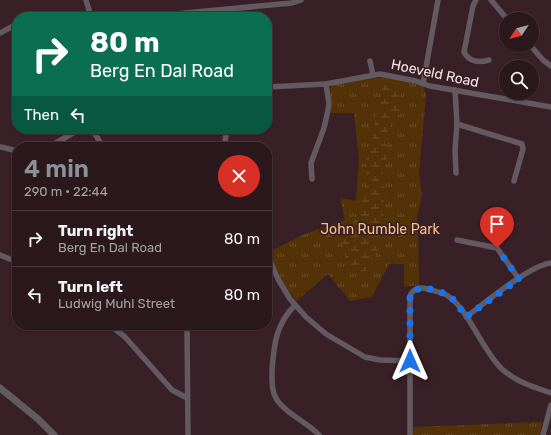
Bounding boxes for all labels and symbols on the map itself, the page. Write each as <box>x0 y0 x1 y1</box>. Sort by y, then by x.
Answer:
north arrow <box>499 12 539 52</box>
street label: Hoeveld Road <box>389 56 480 91</box>
pin <box>480 207 514 248</box>
park label: John Rumble Park <box>320 221 441 238</box>
position arrow <box>389 340 431 382</box>

